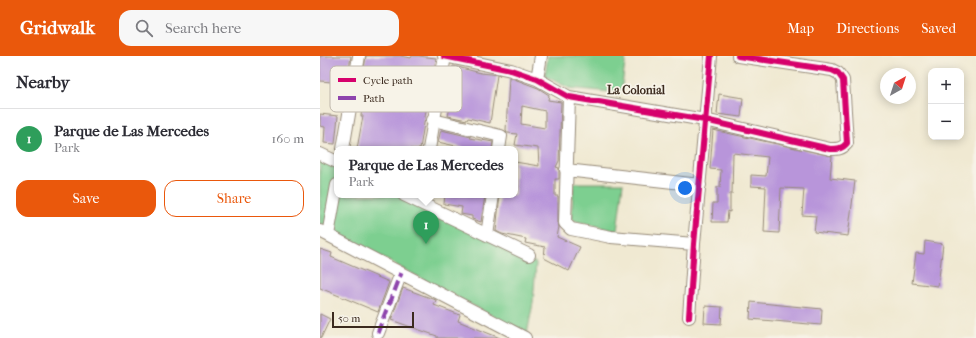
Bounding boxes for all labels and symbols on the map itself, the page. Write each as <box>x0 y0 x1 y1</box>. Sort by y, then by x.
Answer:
legend <box>330 66 462 112</box>
north arrow <box>880 68 916 104</box>
text: Cycle path <box>363 74 414 87</box>
district label: La Colonial <box>607 83 666 97</box>
text: Path <box>363 92 386 105</box>
your location <box>675 178 695 198</box>
pin: 1 <box>413 211 439 244</box>
scale bar <box>332 310 414 329</box>

